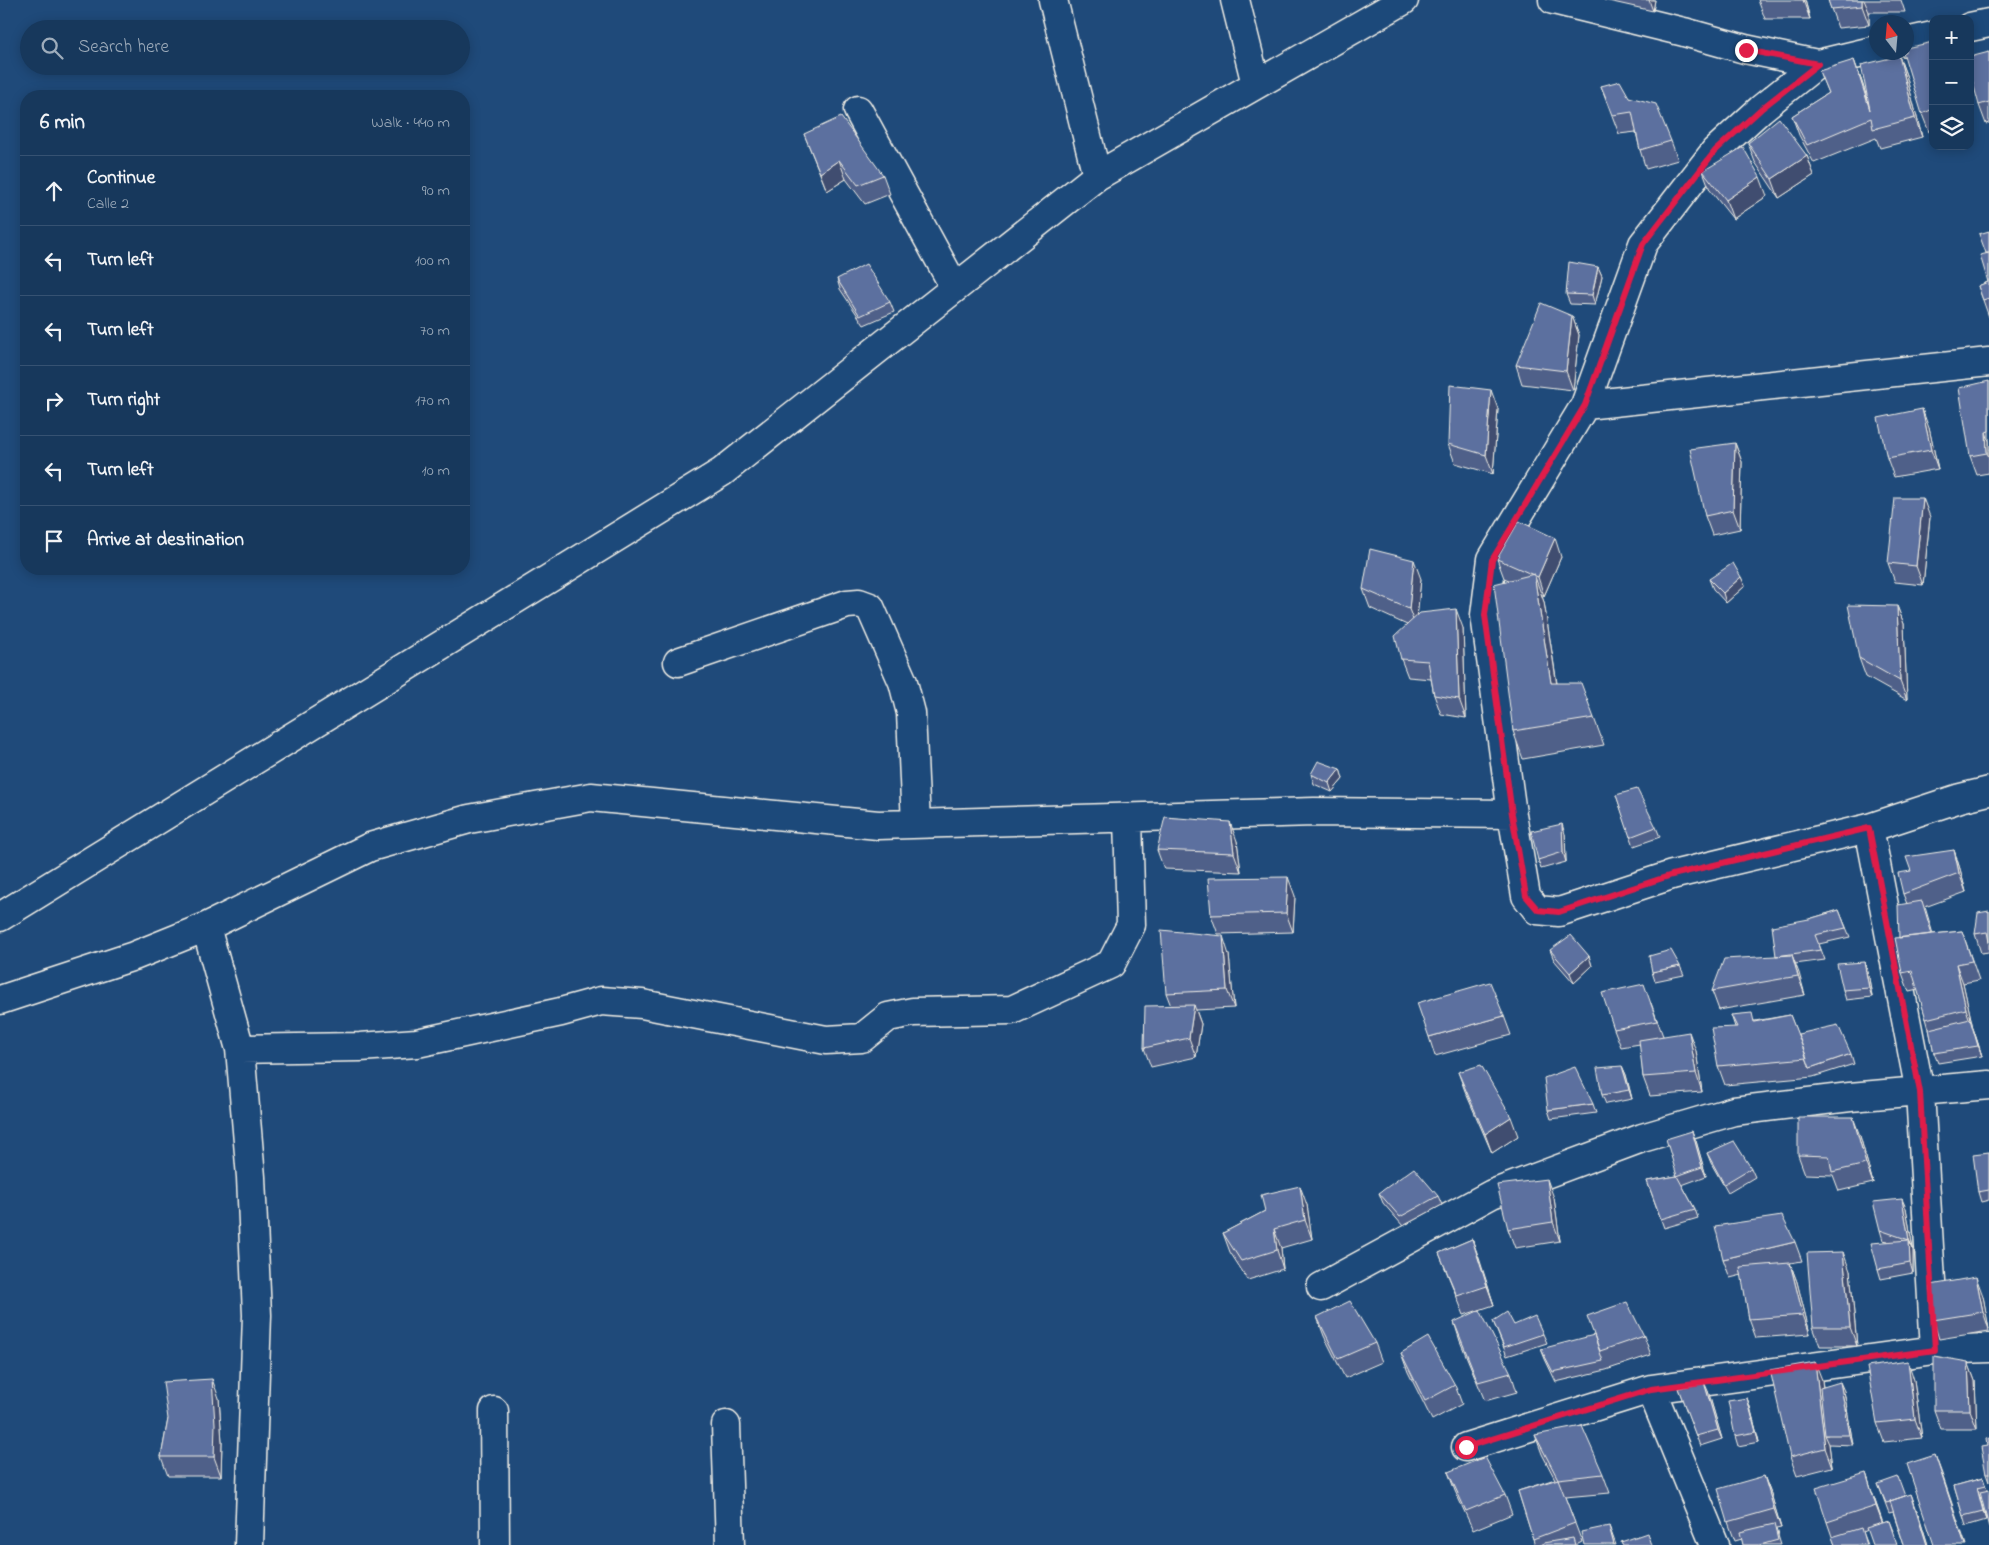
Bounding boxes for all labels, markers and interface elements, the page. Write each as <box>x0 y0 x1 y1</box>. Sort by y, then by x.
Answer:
north arrow <box>1869 15 1914 60</box>
map controls <box>1929 15 1974 150</box>
button: + <box>1929 15 1974 60</box>
search box <box>20 20 470 75</box>
icon: search <box>38 34 66 62</box>
text: Search here <box>78 34 169 61</box>
route end <box>1735 39 1758 62</box>
button: − <box>1929 60 1974 105</box>
button: layers <box>1929 105 1974 150</box>
text: 6 min <box>40 108 85 138</box>
text: Walk · 440 m <box>371 111 450 135</box>
text: Continue <box>87 165 155 192</box>
icon: ahead <box>40 177 68 205</box>
text: 90 m <box>422 179 450 203</box>
text: Calle 2 <box>87 192 129 216</box>
icon: left <box>40 247 68 275</box>
text: Turn left <box>87 247 154 274</box>
text: 100 m <box>415 249 450 273</box>
icon: left <box>40 317 68 345</box>
text: Turn left <box>87 317 154 344</box>
text: 70 m <box>420 319 450 343</box>
icon: right <box>40 387 68 415</box>
text: Turn right <box>87 387 160 414</box>
text: 170 m <box>415 389 450 413</box>
icon: left <box>40 457 68 485</box>
text: Turn left <box>87 457 154 484</box>
text: 10 m <box>422 459 450 483</box>
icon: arrive <box>40 527 68 555</box>
text: Arrive at destination <box>87 527 244 554</box>
route start <box>1455 1436 1478 1459</box>

